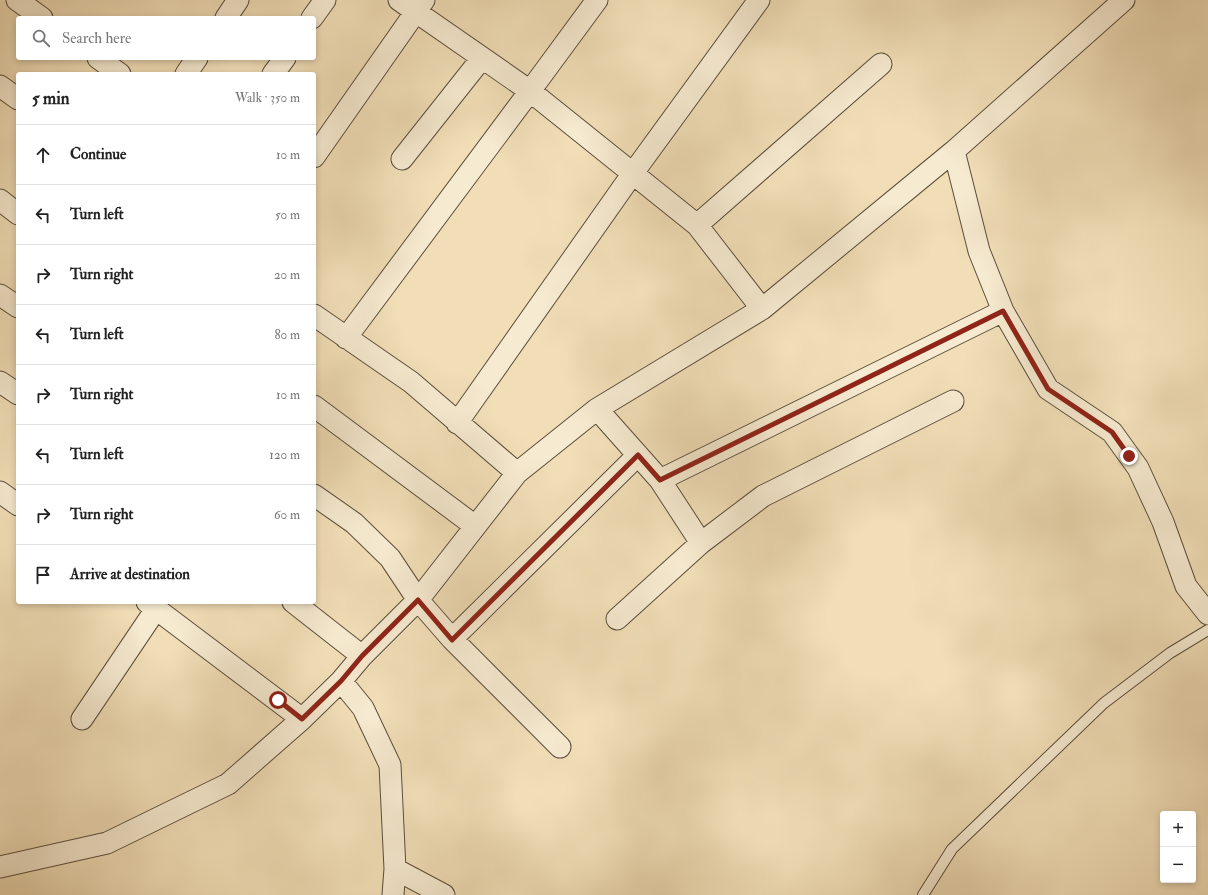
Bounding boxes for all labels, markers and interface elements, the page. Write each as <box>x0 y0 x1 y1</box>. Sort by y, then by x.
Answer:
search box <box>16 16 316 60</box>
icon: search <box>30 27 52 49</box>
text: Search here <box>62 29 131 48</box>
text: 5 min <box>32 88 70 109</box>
text: Walk · 350 m <box>235 90 300 106</box>
icon: ahead <box>32 144 54 166</box>
text: Continue <box>70 145 126 164</box>
text: 10 m <box>276 147 300 163</box>
icon: left <box>32 204 54 226</box>
text: Turn left <box>70 205 124 224</box>
text: 50 m <box>275 207 300 223</box>
icon: right <box>32 264 54 286</box>
text: Turn right <box>70 265 133 284</box>
text: 20 m <box>274 267 300 283</box>
icon: left <box>32 324 54 346</box>
text: Turn left <box>70 325 124 344</box>
text: 80 m <box>274 327 300 343</box>
icon: right <box>32 384 54 406</box>
text: Turn right <box>70 385 133 404</box>
text: 10 m <box>276 387 300 403</box>
icon: left <box>32 444 54 466</box>
text: Turn left <box>70 445 124 464</box>
text: 120 m <box>269 447 300 463</box>
route end <box>1120 447 1138 465</box>
icon: right <box>32 504 54 526</box>
text: Turn right <box>70 505 133 524</box>
text: 60 m <box>274 507 300 523</box>
icon: arrive <box>32 564 54 586</box>
text: Arrive at destination <box>70 565 190 584</box>
route start <box>269 691 287 709</box>
map controls <box>1160 811 1196 883</box>
button: + <box>1160 811 1196 847</box>
button: − <box>1160 847 1196 883</box>

